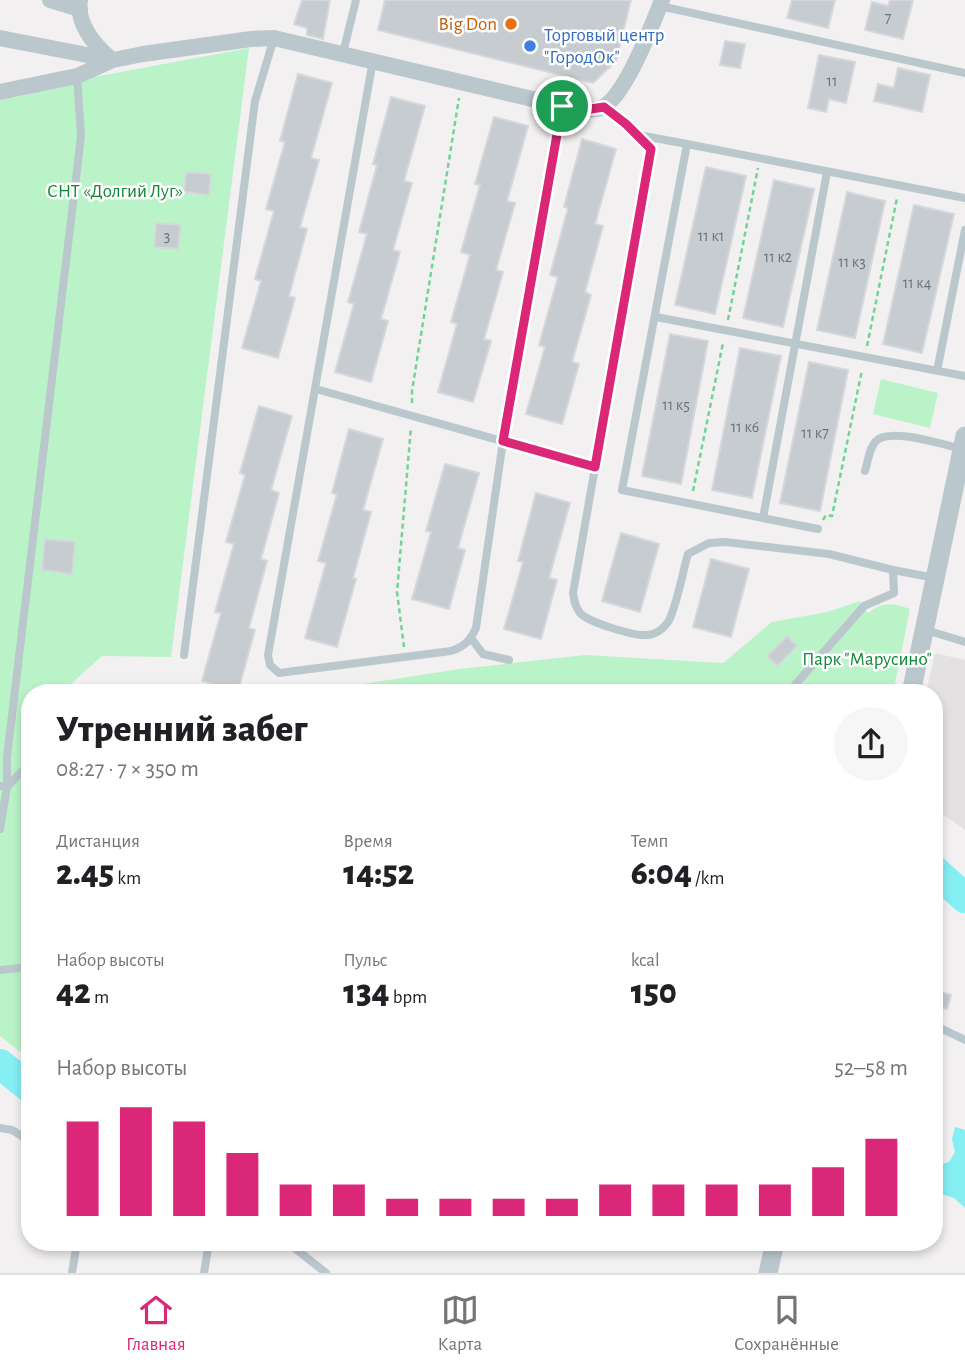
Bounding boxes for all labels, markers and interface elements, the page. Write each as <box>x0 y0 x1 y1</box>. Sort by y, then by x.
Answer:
house number: 7 <box>885 10 892 26</box>
place label: Big Don <box>439 15 497 34</box>
marker: Big Don <box>503 16 519 32</box>
place label: Торговый центр "ГородОк" <box>544 26 664 67</box>
marker: Торговый центр "ГородОк" <box>522 38 538 54</box>
house number: 11 <box>826 73 838 89</box>
pin <box>532 76 592 136</box>
icon: arrive <box>543 87 581 125</box>
park label: СНТ «Долгий Луг» <box>47 182 183 201</box>
house number: 3 <box>164 228 170 244</box>
house number: 11 к1 <box>698 228 724 244</box>
house number: 11 к2 <box>764 249 792 265</box>
house number: 11 к3 <box>838 254 866 270</box>
house number: 11 к4 <box>903 275 932 291</box>
house number: 11 к5 <box>662 397 690 413</box>
house number: 11 к6 <box>731 419 759 435</box>
house number: 11 к7 <box>801 425 829 441</box>
park label: Парк "Марусино" <box>802 650 932 669</box>
button: share <box>834 707 908 781</box>
text: Утренний забег <box>56 711 308 749</box>
text: 08:27 · 7 × 350 m <box>56 758 199 781</box>
text: Дистанция <box>56 832 140 851</box>
text: Время <box>343 832 393 851</box>
text: Темп <box>631 832 669 851</box>
text: 2.45 <box>56 856 114 891</box>
text: 14:52 <box>343 856 414 891</box>
text: 6:04 <box>631 856 692 891</box>
text: km <box>114 869 141 888</box>
text: /km <box>692 869 724 888</box>
text: Набор высоты <box>56 951 165 970</box>
text: Пульс <box>343 951 387 970</box>
text: kcal <box>631 951 660 970</box>
text: 42 <box>56 975 91 1010</box>
text: 134 <box>343 975 390 1010</box>
text: 150 <box>631 975 677 1010</box>
text: m <box>91 988 109 1007</box>
text: bpm <box>390 988 427 1007</box>
text: Набор высоты <box>56 1057 188 1080</box>
text: 52–58 m <box>834 1057 908 1080</box>
tab: Главная <box>126 1291 186 1356</box>
tab: Карта <box>438 1291 482 1356</box>
tab: Сохранённые <box>734 1291 839 1356</box>

